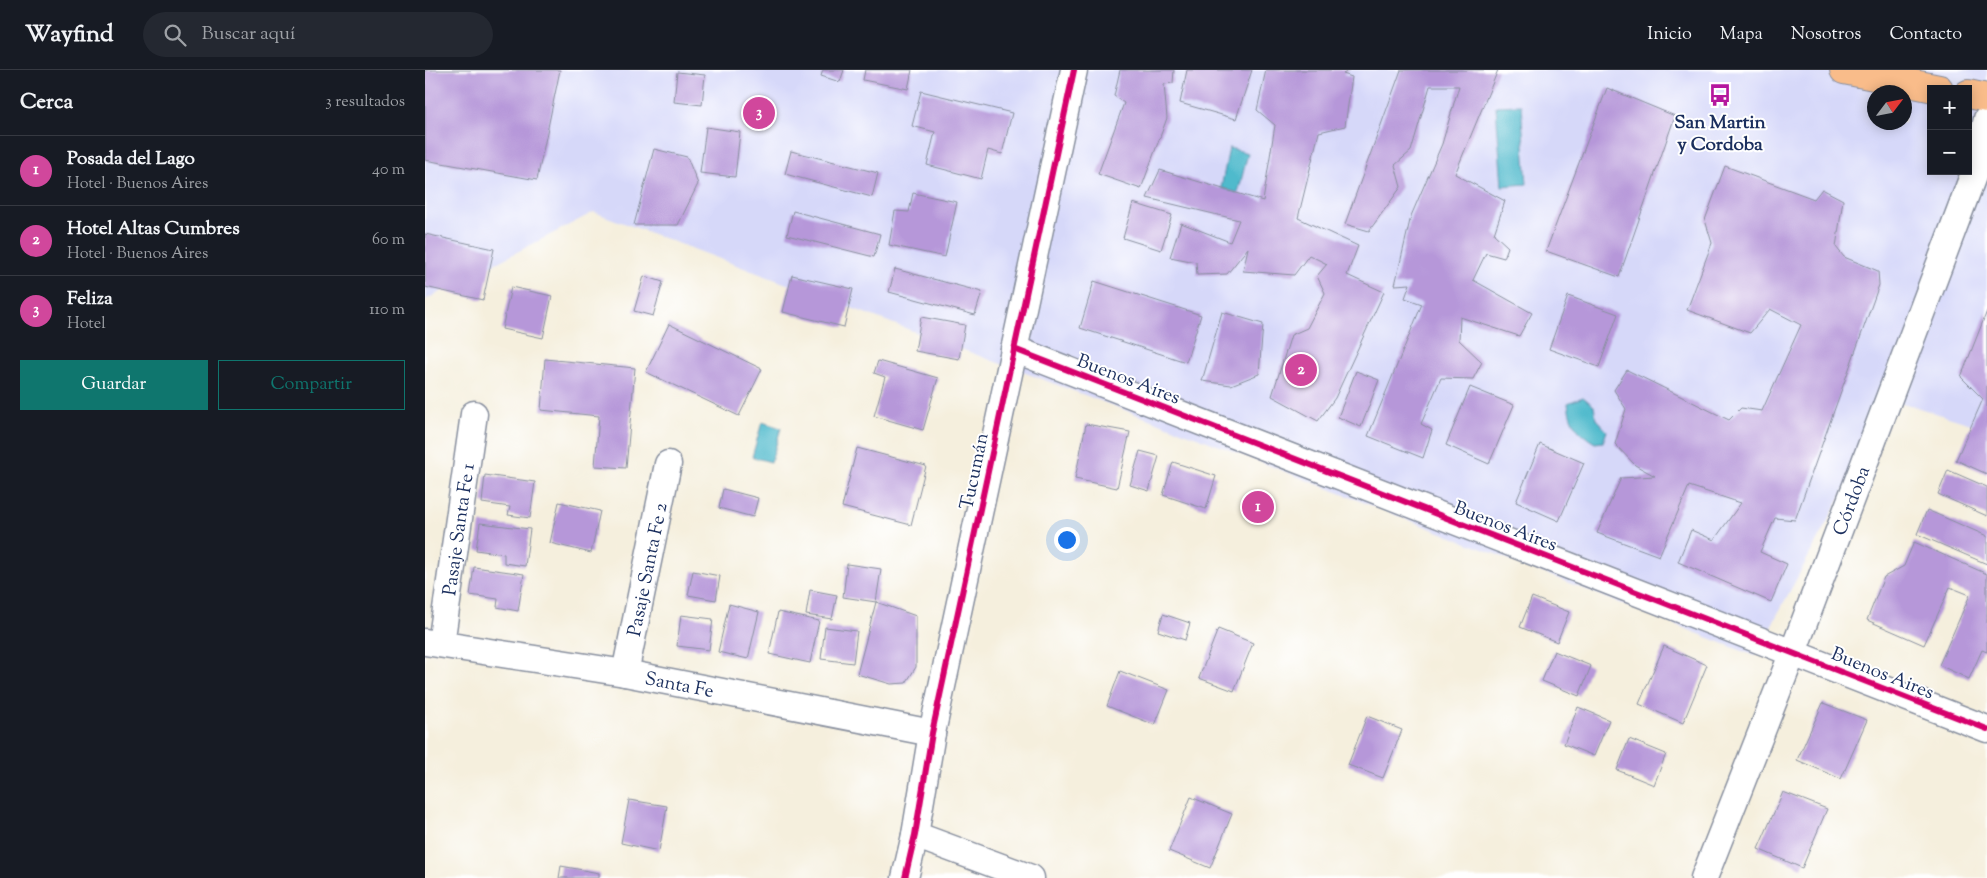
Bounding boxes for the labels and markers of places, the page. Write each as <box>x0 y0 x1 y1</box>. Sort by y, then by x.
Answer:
bus stop icon: San Martin y Cordoba <box>1707 82 1733 108</box>
pin: 3 <box>743 94 775 132</box>
place label: San Martin y Cordoba <box>1674 110 1767 159</box>
pin: 2 <box>1285 351 1317 389</box>
pin: 1 <box>1242 488 1274 526</box>

